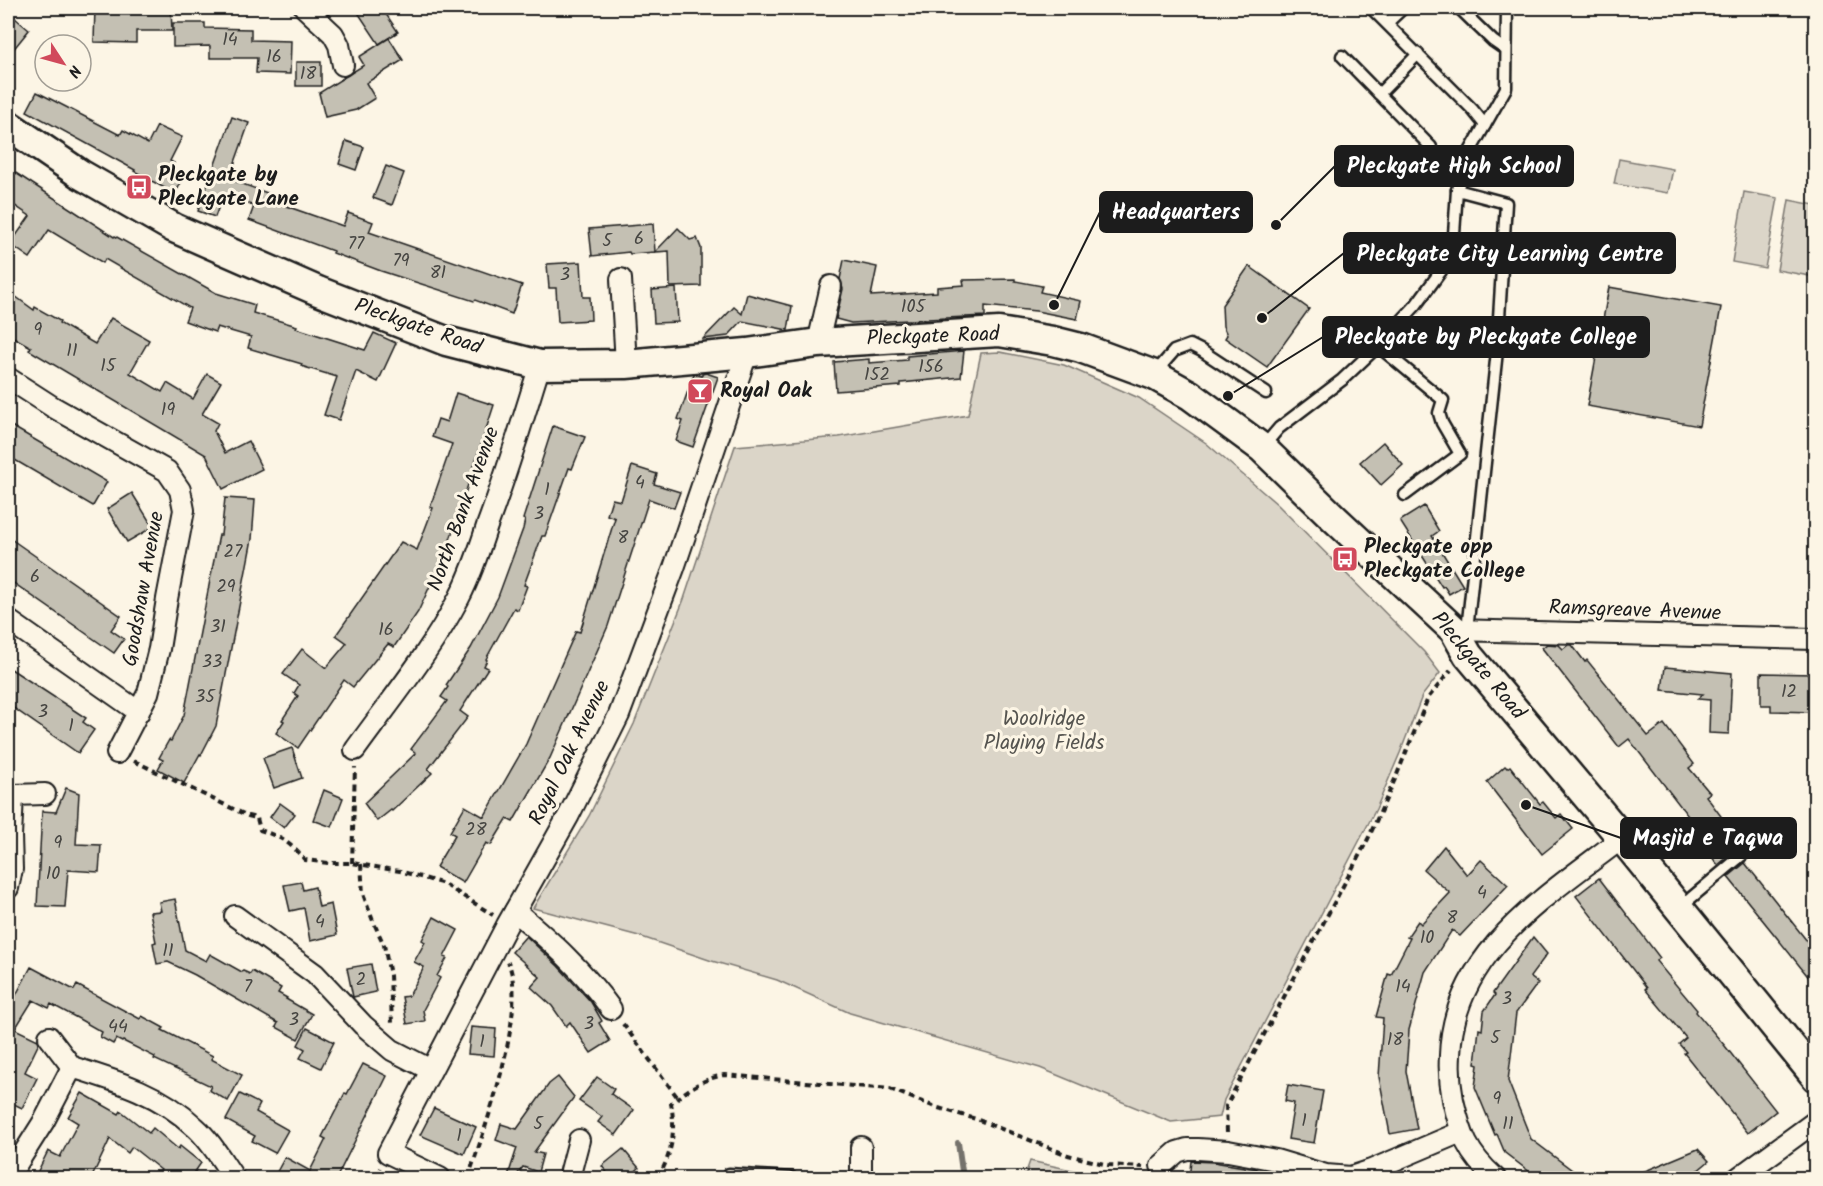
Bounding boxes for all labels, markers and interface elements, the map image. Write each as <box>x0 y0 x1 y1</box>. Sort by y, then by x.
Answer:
house number: 14 <box>222 26 238 55</box>
north arrow <box>33 33 93 93</box>
house number: 16 <box>266 43 282 72</box>
text: N <box>61 59 87 82</box>
house number: 18 <box>300 60 316 89</box>
callout: Pleckgate High School <box>1335 146 1573 186</box>
text: Pleckgate High School <box>1347 150 1561 185</box>
place label: Pleckgate by Pleckgate Lane <box>158 159 299 216</box>
bus stop icon: Pleckgate by Pleckgate Lane <box>124 172 154 202</box>
callout: Headquarters <box>1100 192 1252 232</box>
text: Headquarters <box>1112 196 1241 231</box>
house number: 6 <box>634 225 644 254</box>
house number: 5 <box>602 227 613 256</box>
house number: 77 <box>348 230 365 259</box>
callout: Pleckgate City Learning Centre <box>1344 233 1675 273</box>
text: Pleckgate City Learning Centre <box>1357 238 1664 273</box>
house number: 79 <box>392 247 410 276</box>
house number: 81 <box>430 259 446 288</box>
house number: 3 <box>560 261 570 290</box>
street label: Pleckgate Road <box>350 290 487 364</box>
house number: 105 <box>901 293 926 322</box>
house number: 9 <box>34 316 43 345</box>
callout: Pleckgate by Pleckgate College <box>1323 317 1649 357</box>
street label: Pleckgate Road <box>866 318 1001 356</box>
text: Pleckgate by Pleckgate College <box>1335 321 1637 356</box>
house number: 11 <box>66 337 78 366</box>
house number: 15 <box>100 352 117 381</box>
house number: 156 <box>918 353 944 382</box>
house number: 152 <box>864 361 890 390</box>
place label: Royal Oak <box>720 375 812 408</box>
bar icon: Royal Oak <box>685 376 715 406</box>
house number: 19 <box>161 396 175 425</box>
street label: North Bank Avenue <box>419 422 509 596</box>
house number: 4 <box>635 469 645 498</box>
house number: 1 <box>544 476 550 505</box>
house number: 3 <box>534 500 544 529</box>
street label: Goodshaw Avenue <box>114 508 174 669</box>
house number: 8 <box>618 524 629 553</box>
place label: Pleckgate opp Pleckgate College <box>1364 531 1525 588</box>
house number: 27 <box>224 538 243 567</box>
bus stop icon: Pleckgate opp Pleckgate College <box>1330 544 1360 574</box>
house number: 6 <box>30 563 40 592</box>
house number: 29 <box>216 573 236 602</box>
street label: Ramsgreave Avenue <box>1548 591 1722 631</box>
street label: Pleckgate Road <box>1423 604 1534 728</box>
house number: 31 <box>210 613 226 642</box>
house number: 16 <box>378 616 394 645</box>
house number: 33 <box>202 648 222 677</box>
street label: Royal Oak Avenue <box>521 674 620 831</box>
house number: 12 <box>1781 678 1797 707</box>
house number: 35 <box>195 683 216 712</box>
house number: 3 <box>38 698 48 727</box>
park label: Woolridge Playing Fields <box>984 703 1104 760</box>
house number: 1 <box>68 712 74 741</box>
house number: 28 <box>465 816 487 845</box>
callout: Masjid e Taqwa <box>1621 818 1796 858</box>
text: Masjid e Taqwa <box>1633 822 1783 857</box>
house number: 9 <box>54 829 63 858</box>
house number: 10 <box>46 860 60 889</box>
house number: 4 <box>1477 879 1487 908</box>
house number: 8 <box>1447 904 1458 933</box>
house number: 4 <box>315 908 325 937</box>
house number: 10 <box>1420 924 1434 953</box>
house number: 11 <box>162 937 174 966</box>
house number: 2 <box>356 966 366 995</box>
house number: 7 <box>244 973 253 1002</box>
house number: 14 <box>1395 973 1411 1002</box>
house number: 3 <box>1502 985 1512 1014</box>
house number: 3 <box>289 1006 299 1035</box>
house number: 3 <box>584 1010 594 1039</box>
house number: 44 <box>108 1013 128 1042</box>
house number: 5 <box>1490 1024 1501 1053</box>
house number: 18 <box>1387 1026 1403 1055</box>
house number: 1 <box>479 1028 485 1057</box>
house number: 9 <box>1493 1085 1502 1114</box>
house number: 1 <box>1301 1107 1307 1136</box>
house number: 5 <box>533 1110 544 1139</box>
house number: 11 <box>1502 1110 1514 1139</box>
house number: 1 <box>456 1122 462 1151</box>

